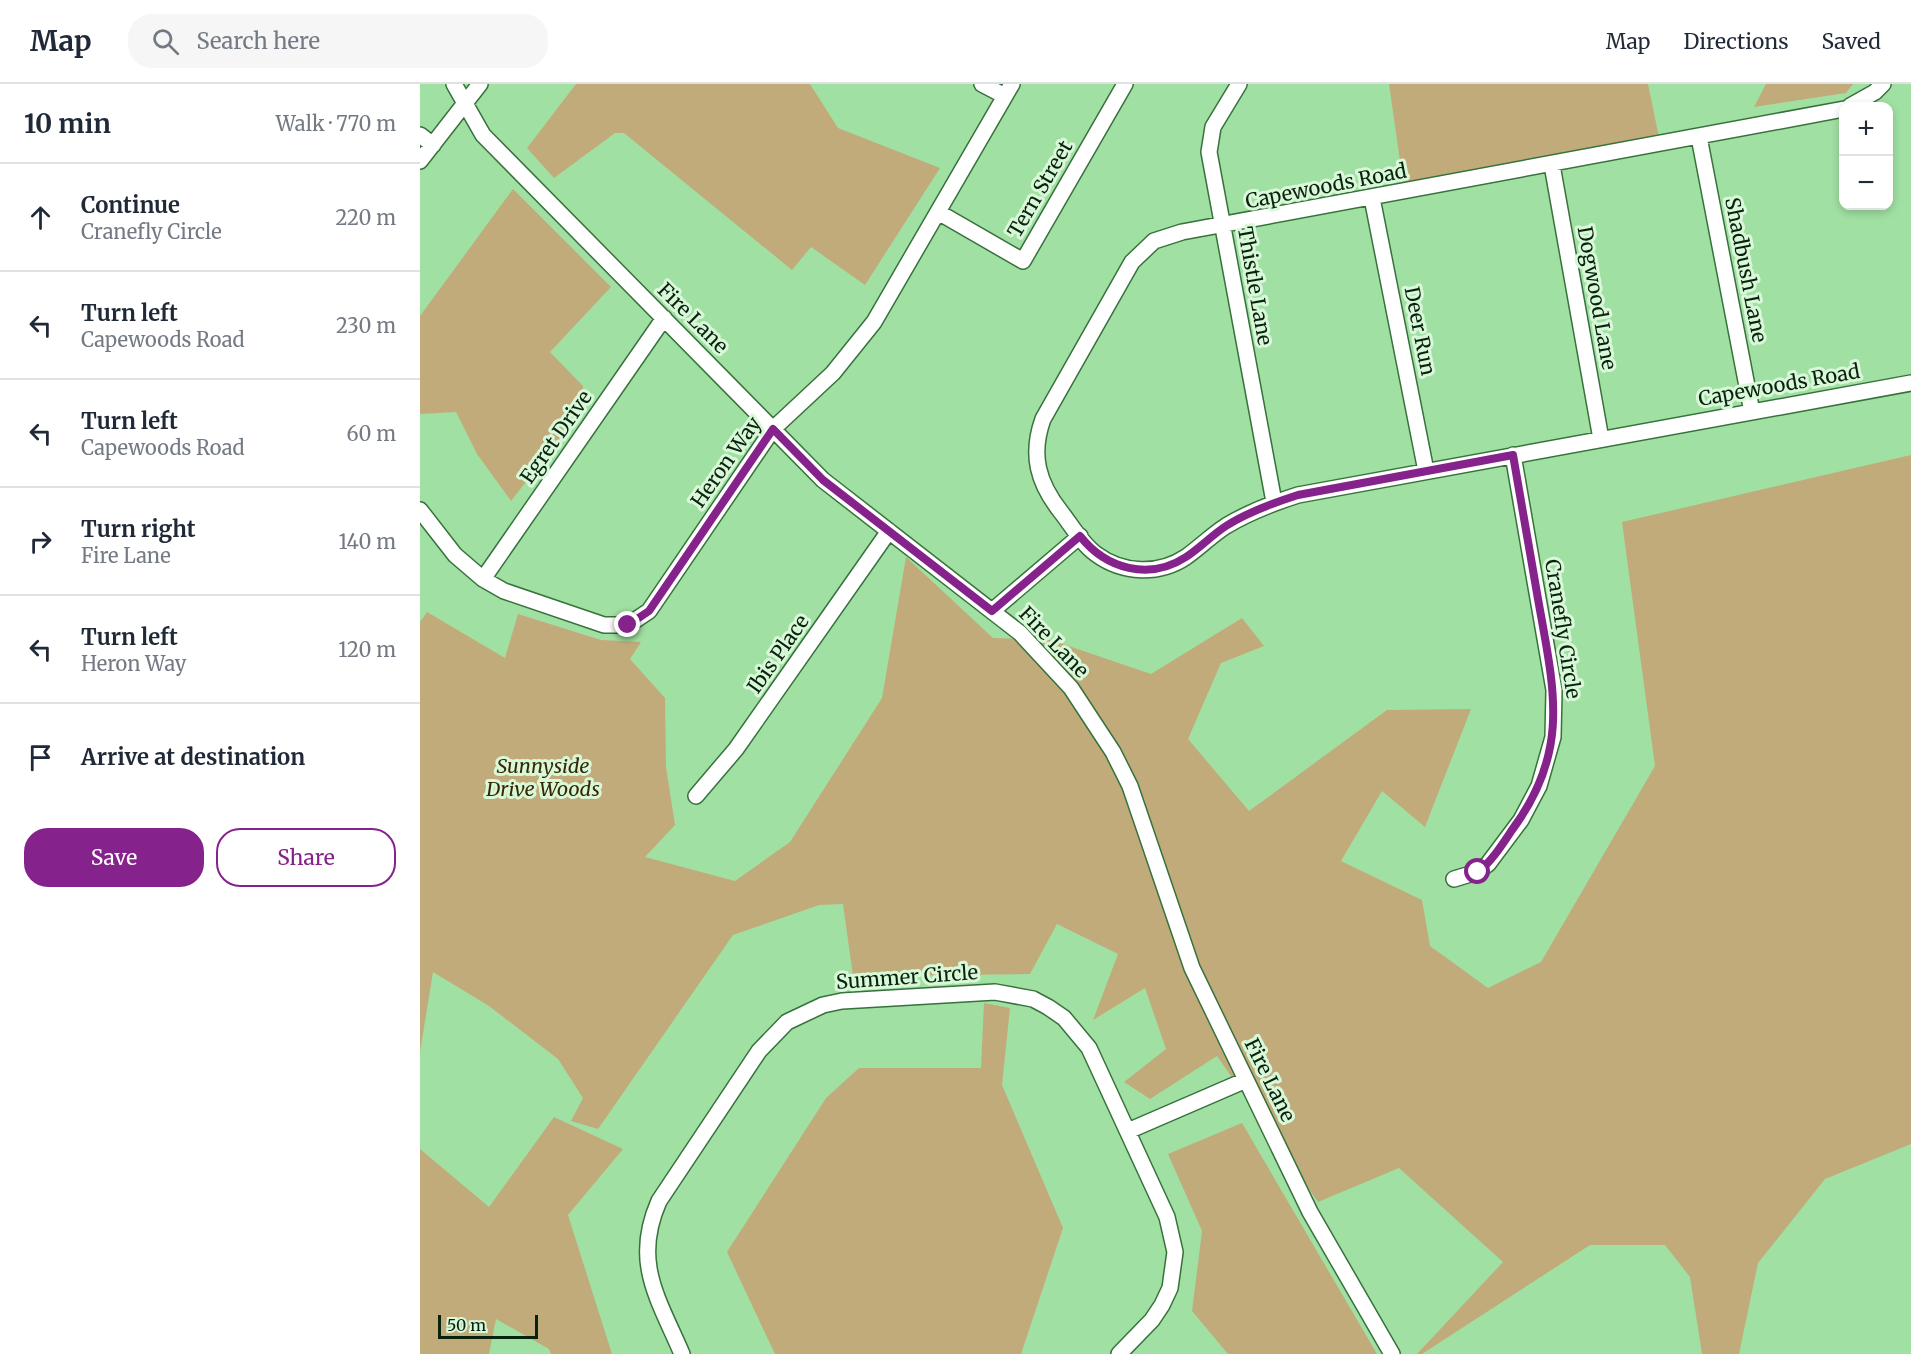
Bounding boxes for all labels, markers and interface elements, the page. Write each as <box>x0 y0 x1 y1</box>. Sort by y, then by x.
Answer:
search box <box>128 14 548 68</box>
text: Map <box>30 23 92 59</box>
icon: search <box>149 25 182 58</box>
text: Search here <box>197 27 320 55</box>
text: Map <box>1606 28 1650 55</box>
text: Directions <box>1683 28 1788 55</box>
text: Saved <box>1821 28 1881 55</box>
map controls <box>1839 102 1893 210</box>
button: + <box>1839 102 1893 156</box>
text: 10 min <box>24 107 111 140</box>
text: Walk · 770 m <box>276 111 396 136</box>
street label: Tern Street <box>1002 136 1077 242</box>
button: − <box>1839 156 1893 210</box>
street label: Capewoods Road <box>1243 158 1409 213</box>
text: Continue <box>81 191 180 219</box>
street label: Shadbush Lane <box>1720 195 1773 345</box>
icon: ahead <box>24 201 57 234</box>
text: 220 m <box>336 205 396 230</box>
text: Cranefly Circle <box>81 219 222 244</box>
street label: Dogwood Lane <box>1573 224 1622 372</box>
street label: Thistle Lane <box>1233 225 1278 347</box>
street label: Fire Lane <box>653 277 734 358</box>
street label: Deer Run <box>1400 284 1441 377</box>
text: Turn left <box>81 299 178 327</box>
icon: left <box>24 309 57 342</box>
text: 230 m <box>336 313 396 338</box>
text: Capewoods Road <box>81 327 245 352</box>
street label: Capewoods Road <box>1696 358 1862 411</box>
street label: Egret Drive <box>514 385 597 488</box>
text: Turn left <box>81 407 178 435</box>
street label: Heron Way <box>685 411 766 512</box>
icon: left <box>24 417 57 450</box>
text: 60 m <box>346 421 396 446</box>
text: Capewoods Road <box>81 435 245 460</box>
text: Turn right <box>81 515 195 543</box>
icon: right <box>24 525 57 558</box>
text: 140 m <box>339 529 396 554</box>
text: Fire Lane <box>81 543 171 568</box>
street label: Cranefly Circle <box>1540 557 1587 700</box>
street label: Fire Lane <box>1014 601 1094 683</box>
street label: Ibis Place <box>741 610 814 698</box>
route end <box>614 611 640 637</box>
text: Turn left <box>81 623 178 651</box>
icon: left <box>24 633 57 666</box>
text: 120 m <box>338 637 396 662</box>
text: Heron Way <box>81 651 186 676</box>
icon: arrive <box>24 741 57 774</box>
text: Arrive at destination <box>81 743 305 771</box>
park label: Sunnyside Drive Woods <box>485 753 600 801</box>
button: Save <box>24 828 204 887</box>
button: Share <box>216 828 396 887</box>
route start <box>1464 858 1490 884</box>
street label: Summer Circle <box>835 959 979 994</box>
street label: Fire Lane <box>1240 1034 1301 1126</box>
scale bar <box>438 1312 538 1340</box>
text: 50 m <box>447 1315 486 1335</box>

